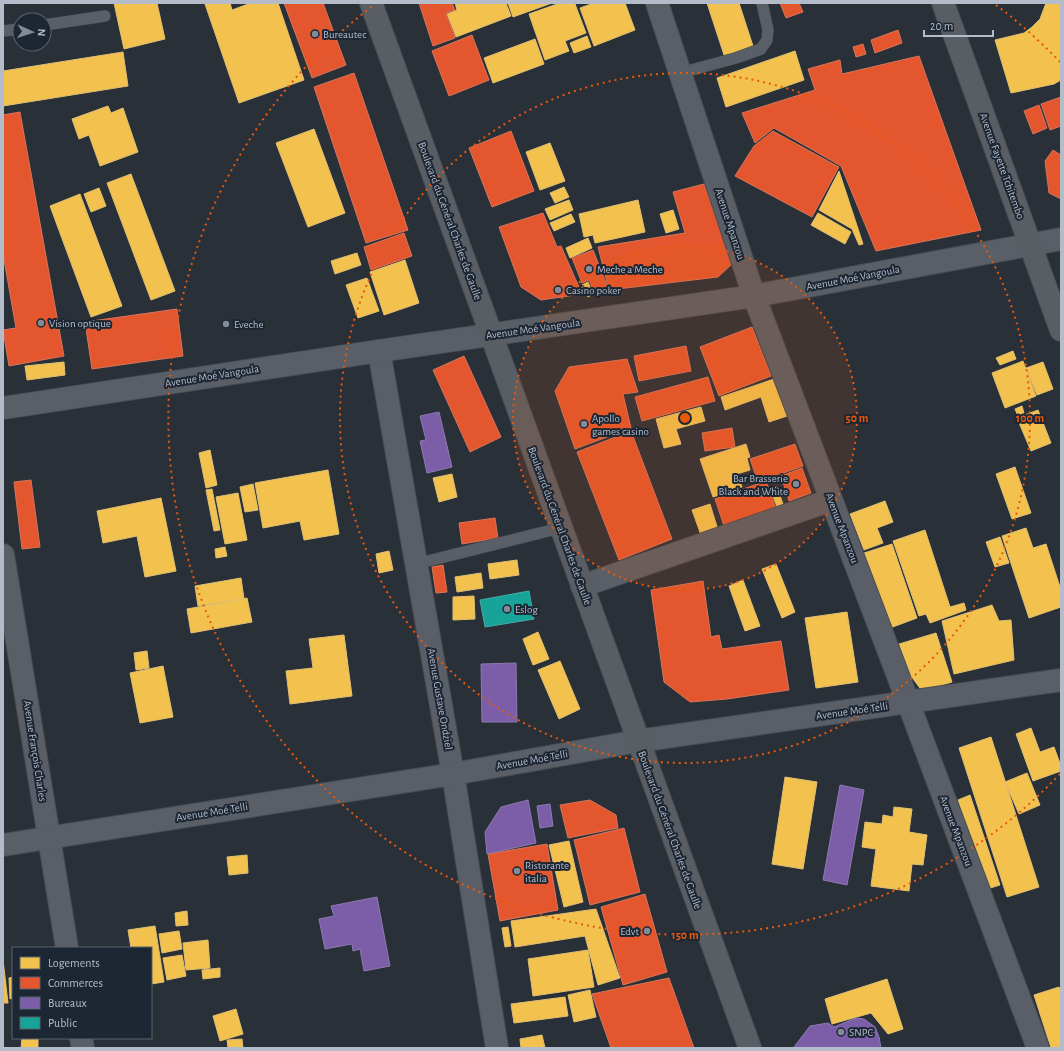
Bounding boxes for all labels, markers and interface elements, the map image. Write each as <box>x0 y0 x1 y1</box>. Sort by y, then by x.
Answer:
north arrow <box>12 12 52 52</box>
scale bar <box>924 12 993 38</box>
text: 20 m <box>930 20 953 32</box>
text: N <box>36 28 47 37</box>
marker: Bureautec <box>310 29 320 39</box>
place label: Bureautec <box>323 29 367 40</box>
street label: Avenue Fayette Tchitembo <box>978 111 1026 221</box>
street label: Boulevard du Général Charles de Gaulle <box>416 140 484 302</box>
street label: Avenue Mpanzou <box>713 187 747 261</box>
marker: Meche a Meche <box>584 264 594 274</box>
place label: Meche a Meche <box>597 264 663 275</box>
street label: Avenue Moé Vangoula <box>805 264 901 292</box>
marker: Casino poker <box>553 285 563 295</box>
place label: Casino poker <box>566 285 621 296</box>
street label: Avenue Moé Vangoula <box>485 317 581 341</box>
marker: Vision optique <box>36 318 46 328</box>
place label: Vision optique <box>49 318 111 329</box>
marker: Eveche <box>221 319 231 329</box>
place label: Eveche <box>234 319 264 330</box>
street label: Avenue Moé Vangoula <box>164 363 260 389</box>
centre of rings <box>678 411 692 425</box>
text: 50 m <box>846 412 869 424</box>
text: 100 m <box>1016 412 1044 424</box>
place label: Apollo games casino <box>592 413 649 437</box>
marker: Apollo games casino <box>579 419 589 429</box>
street label: Boulevard du Général Charles de Gaulle <box>526 445 594 607</box>
place label: Bar Brasserie Black and White <box>719 473 788 497</box>
marker: Bar Brasserie Black and White <box>791 479 801 489</box>
street label: Avenue Mpanzou <box>824 491 861 565</box>
marker: Eslog <box>502 604 512 614</box>
place label: Eslog <box>515 604 538 615</box>
street label: Avenue Gustave Ondziel <box>426 647 454 751</box>
street label: Avenue François Charles <box>22 700 48 802</box>
street label: Avenue Moé Telli <box>815 701 889 721</box>
street label: Avenue Moé Telli <box>495 748 569 772</box>
street label: Boulevard du Général Charles de Gaulle <box>636 749 704 911</box>
street label: Avenue Mpanzou <box>938 794 975 868</box>
street label: Avenue Moé Telli <box>175 801 249 823</box>
place label: Ristorante italia <box>525 860 569 884</box>
marker: Ristorante italia <box>512 866 522 876</box>
place label: Edvt <box>620 926 639 937</box>
marker: Edvt <box>642 926 652 936</box>
text: 150 m <box>671 929 699 941</box>
legend <box>12 947 152 1039</box>
text: Logements <box>48 957 100 969</box>
text: Commerces <box>48 977 103 989</box>
text: Bureaux <box>48 997 87 1009</box>
text: Public <box>48 1017 77 1029</box>
marker: SNPC <box>836 1027 846 1037</box>
place label: SNPC <box>849 1027 873 1038</box>

